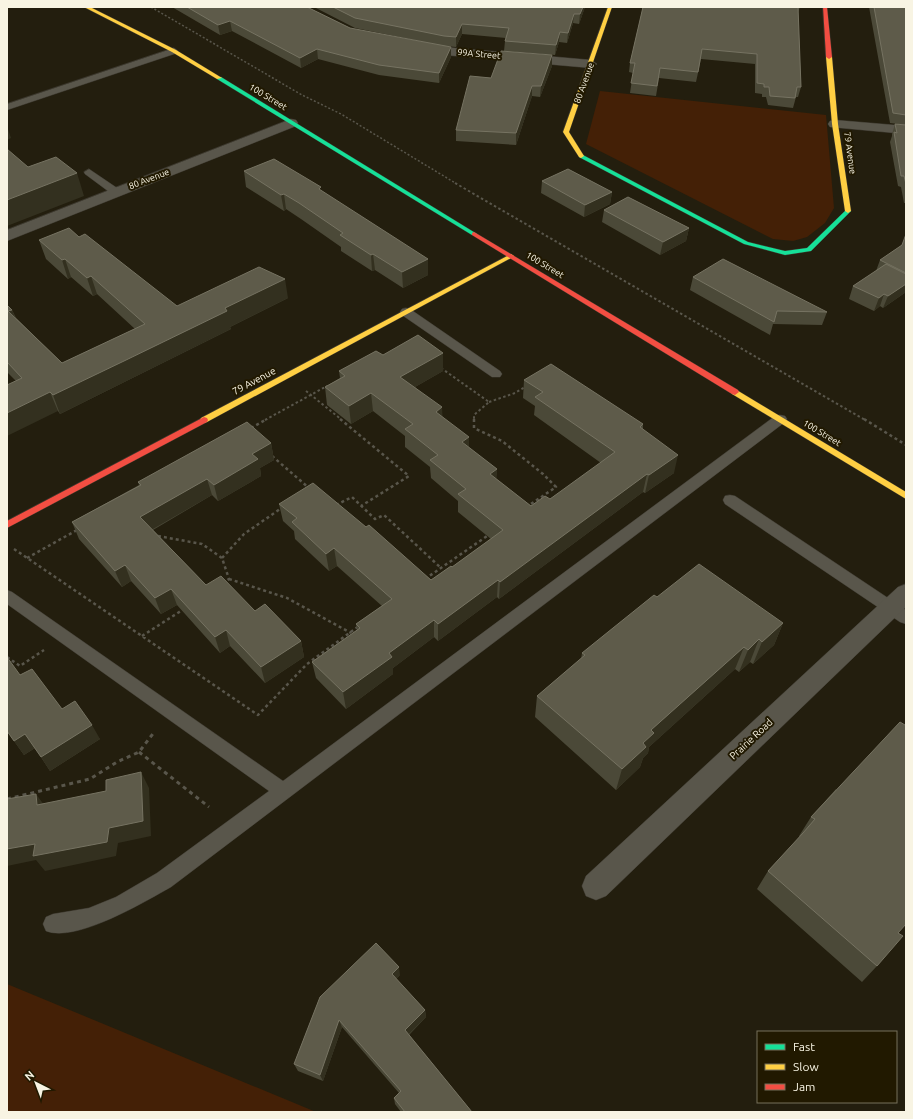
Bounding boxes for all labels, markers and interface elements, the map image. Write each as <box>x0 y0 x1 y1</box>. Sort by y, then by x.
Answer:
street label: 99A Street <box>457 47 501 61</box>
street label: 80 Avenue <box>572 61 596 105</box>
street label: 100 Street <box>247 82 289 112</box>
street label: 79 Avenue <box>842 131 858 175</box>
street label: 80 Avenue <box>127 167 171 191</box>
street label: 100 Street <box>524 250 566 280</box>
street label: 79 Avenue <box>231 365 277 397</box>
street label: 100 Street <box>801 418 843 448</box>
street label: Prairie Road <box>727 716 775 762</box>
legend <box>757 1031 897 1103</box>
text: Fast <box>793 1040 815 1053</box>
text: Slow <box>793 1060 819 1073</box>
north arrow <box>16 1063 56 1103</box>
text: N <box>22 1068 36 1083</box>
text: Jam <box>793 1080 815 1093</box>

